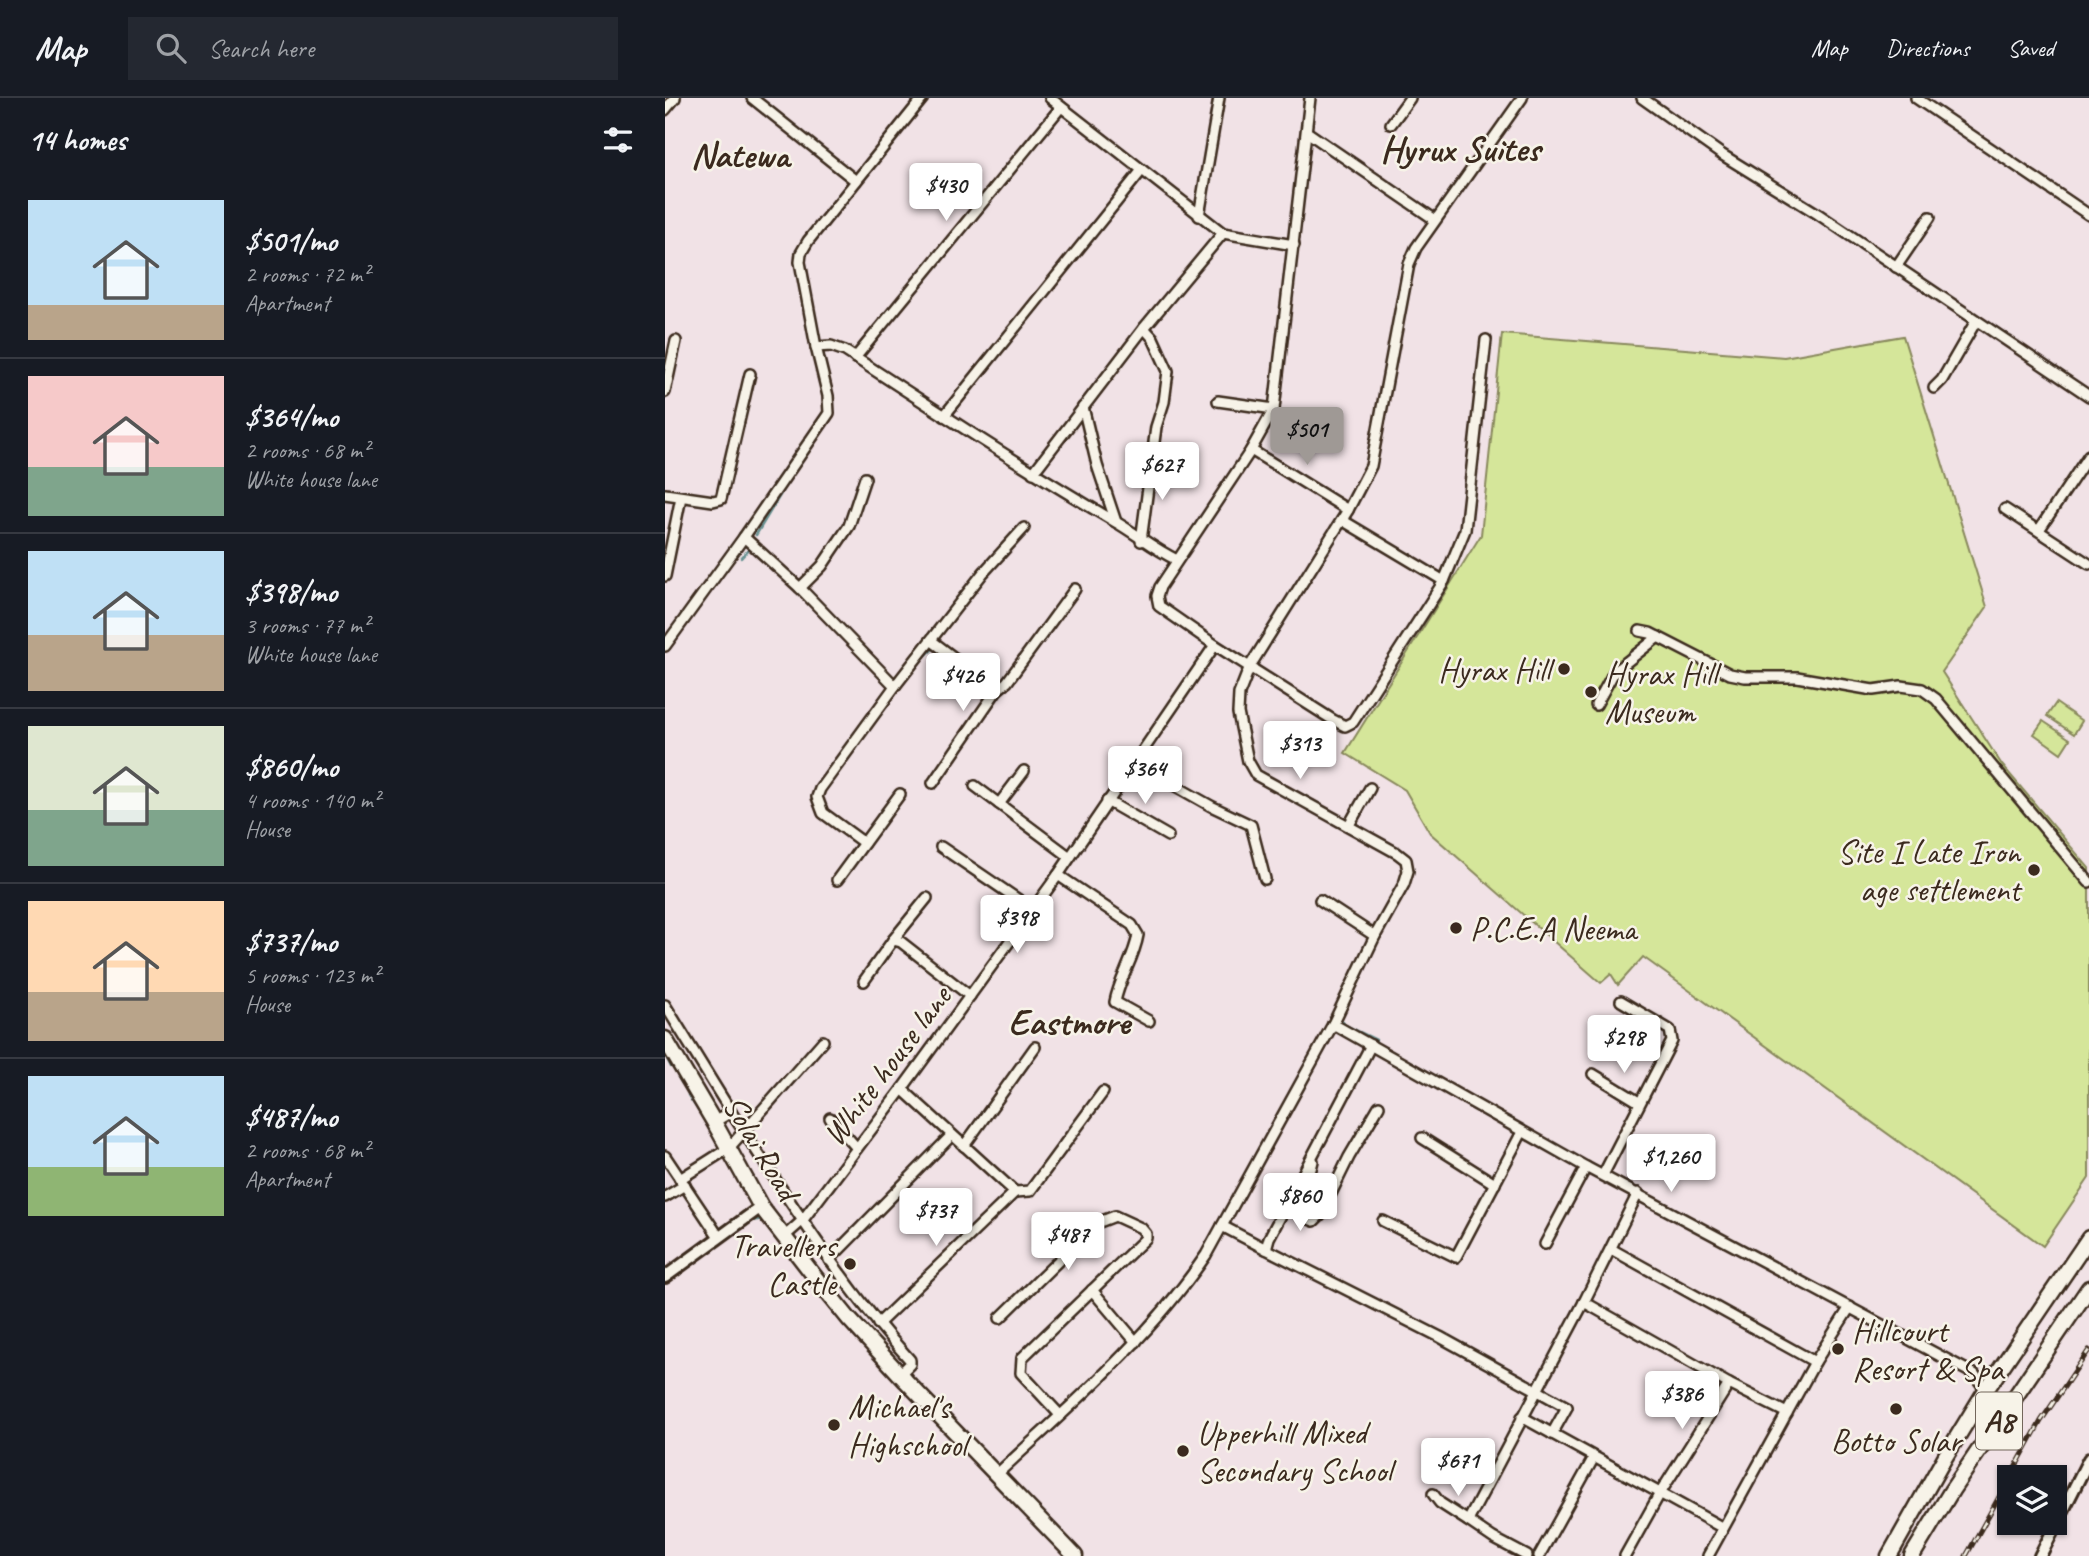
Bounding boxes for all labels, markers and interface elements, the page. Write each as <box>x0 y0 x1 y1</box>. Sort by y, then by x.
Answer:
search box <box>128 17 618 80</box>
text: Map <box>35 27 86 69</box>
icon: search <box>152 29 190 67</box>
text: Search here <box>208 32 314 65</box>
text: Map <box>1811 33 1848 63</box>
text: Directions <box>1886 33 1969 63</box>
text: Saved <box>2007 33 2054 63</box>
text: 14 homes <box>28 121 126 159</box>
icon: filters <box>599 121 637 159</box>
district label: Hyrux Suites <box>1380 125 1544 172</box>
district label: Natewa <box>691 131 793 178</box>
pin: $430 <box>905 164 987 223</box>
text: $430 <box>925 171 967 200</box>
text: $501/mo <box>245 222 337 260</box>
icon: home <box>84 228 168 312</box>
text: 2 rooms · 72 m² <box>245 260 369 289</box>
text: Apartment <box>245 289 330 318</box>
text: $364/mo <box>245 398 338 436</box>
icon: home <box>84 404 168 488</box>
pin: $501 <box>1266 408 1348 467</box>
text: $501 <box>1286 415 1328 444</box>
text: 2 rooms · 68 m² <box>245 436 369 465</box>
pin: $627 <box>1121 442 1203 502</box>
text: $627 <box>1141 450 1183 479</box>
text: White house lane <box>245 465 377 494</box>
text: $398/mo <box>245 573 337 611</box>
icon: home <box>84 579 168 663</box>
text: 3 rooms · 77 m² <box>245 611 369 640</box>
text: White house lane <box>245 640 377 669</box>
place label: Hyrax Hill <box>1438 649 1555 691</box>
place label: Hyrax Hill Museum <box>1605 653 1722 733</box>
pin: $426 <box>922 654 1004 713</box>
text: $426 <box>942 661 984 690</box>
marker: Hyrax Hill <box>1556 661 1572 677</box>
marker: Hyrax Hill Museum <box>1583 684 1599 700</box>
pin: $313 <box>1259 722 1341 781</box>
text: $313 <box>1279 729 1321 758</box>
pin: $364 <box>1104 746 1186 806</box>
text: $860/mo <box>245 748 338 786</box>
icon: home <box>84 754 168 838</box>
text: $364 <box>1124 754 1166 783</box>
text: 4 rooms · 140 m² <box>245 786 380 815</box>
text: House <box>245 815 290 844</box>
place label: Site I Late Iron age settlement <box>1838 831 2023 911</box>
marker: Site I Late Iron age settlement <box>2026 862 2042 878</box>
pin: $398 <box>976 896 1058 955</box>
text: $398 <box>996 903 1038 932</box>
place label: P.C.E.A Neema <box>1470 908 1639 950</box>
marker: P.C.E.A Neema <box>1448 920 1464 936</box>
text: $737/mo <box>245 923 337 961</box>
icon: home <box>84 929 168 1013</box>
text: 5 rooms · 123 m² <box>245 961 380 990</box>
street label: White house lane <box>813 976 962 1154</box>
text: House <box>245 990 290 1019</box>
district label: Eastmore <box>1008 998 1132 1045</box>
pin: $298 <box>1583 1016 1665 1075</box>
text: $298 <box>1603 1023 1645 1052</box>
street label: Solai Road <box>714 1088 811 1212</box>
text: $487/mo <box>245 1098 337 1136</box>
icon: home <box>84 1104 168 1188</box>
pin: $1,260 <box>1614 1134 1728 1194</box>
text: 2 rooms · 68 m² <box>245 1136 369 1165</box>
text: $1,260 <box>1643 1142 1699 1171</box>
text: Apartment <box>245 1165 330 1194</box>
pin: $860 <box>1259 1174 1341 1233</box>
text: $860 <box>1279 1181 1321 1210</box>
pin: $737 <box>895 1188 977 1248</box>
text: $737 <box>915 1196 957 1225</box>
pin: $487 <box>1027 1212 1109 1272</box>
text: $487 <box>1047 1220 1089 1249</box>
place label: Travellers Castle <box>731 1225 839 1305</box>
marker: Travellers Castle <box>842 1256 858 1272</box>
place label: Hillcourt Resort & Spa <box>1852 1310 2006 1390</box>
marker: Hillcourt Resort & Spa <box>1830 1341 1846 1357</box>
pin: $386 <box>1641 1372 1723 1431</box>
text: $386 <box>1661 1379 1703 1408</box>
place label: Michael's Highschool <box>848 1386 972 1466</box>
road number: A8 <box>1976 1392 2022 1450</box>
marker: Botto Solar <box>1888 1401 1904 1417</box>
place label: Upperhill Mixed Secondary School <box>1197 1412 1397 1492</box>
marker: Michael's Highschool <box>826 1417 842 1433</box>
place label: Botto Solar <box>1831 1420 1964 1462</box>
pin: $671 <box>1417 1438 1499 1498</box>
marker: Upperhill Mixed Secondary School <box>1175 1443 1191 1459</box>
text: $671 <box>1437 1446 1479 1475</box>
map controls <box>1997 1465 2067 1535</box>
button: layers <box>1997 1465 2067 1535</box>

